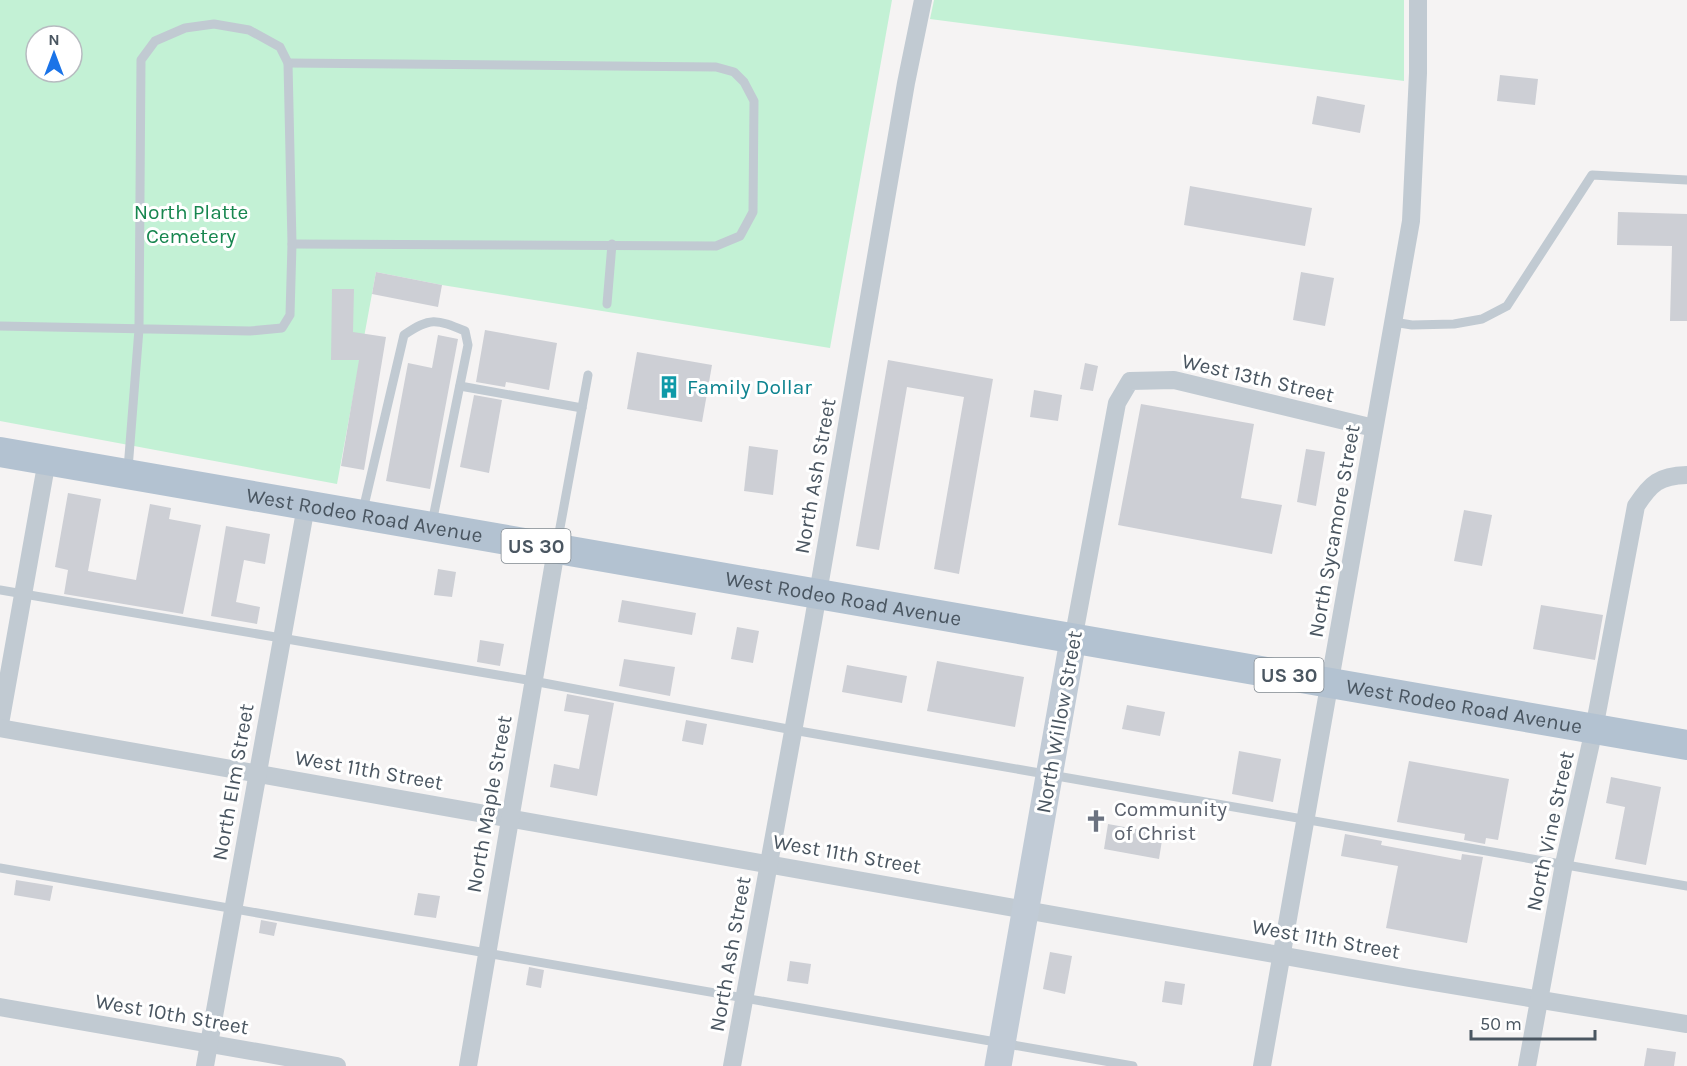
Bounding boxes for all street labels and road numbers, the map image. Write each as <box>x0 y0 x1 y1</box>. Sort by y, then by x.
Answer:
street label: West 13th Street <box>1180 349 1336 407</box>
street label: North Ash Street <box>790 396 841 556</box>
street label: North Sycamore Street <box>1303 422 1365 639</box>
street label: West Rodeo Road Avenue <box>245 483 485 548</box>
road number: US 30 <box>502 529 570 563</box>
street label: West Rodeo Road Avenue <box>723 566 963 631</box>
street label: North Willow Street <box>1031 629 1087 815</box>
road number: US 30 <box>1254 658 1324 692</box>
street label: West Rodeo Road Avenue <box>1344 674 1584 739</box>
street label: North Elm Street <box>207 702 259 862</box>
street label: North Maple Street <box>462 713 516 895</box>
street label: West 11th Street <box>293 745 445 795</box>
street label: North Vine Street <box>1521 749 1579 913</box>
street label: West 11th Street <box>771 829 923 879</box>
street label: North Ash Street <box>705 874 756 1034</box>
street label: West 11th Street <box>1250 914 1402 964</box>
street label: West 10th Street <box>93 989 251 1039</box>

